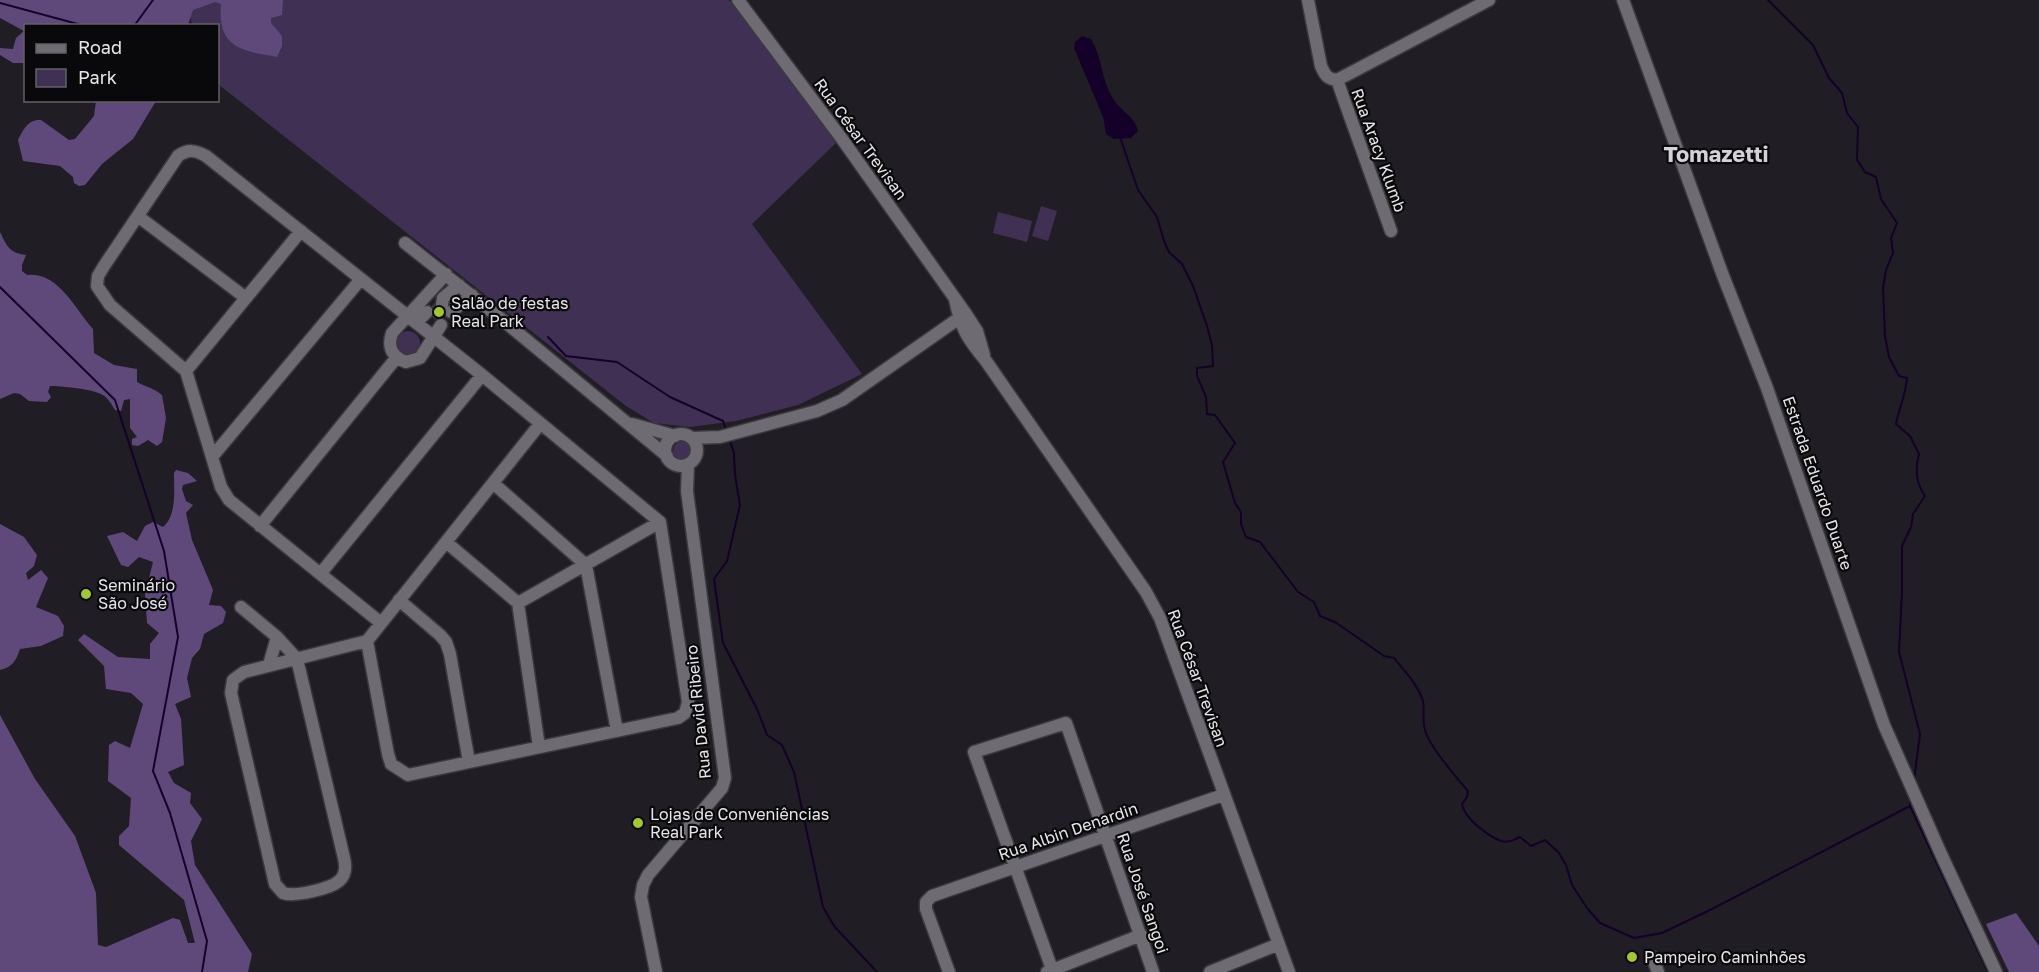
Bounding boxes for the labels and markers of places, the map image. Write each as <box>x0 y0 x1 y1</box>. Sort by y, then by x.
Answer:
place label: Salão de festas Real Park <box>451 293 569 331</box>
marker: Salão de festas Real Park <box>432 305 446 319</box>
place label: Seminário São José <box>98 575 175 613</box>
marker: Seminário São José <box>79 587 93 601</box>
place label: Lojas de Conveniências Real Park <box>650 804 829 842</box>
marker: Lojas de Conveniências Real Park <box>631 816 645 830</box>
place label: Pampeiro Caminhões <box>1644 947 1806 967</box>
marker: Pampeiro Caminhões <box>1625 950 1639 964</box>

